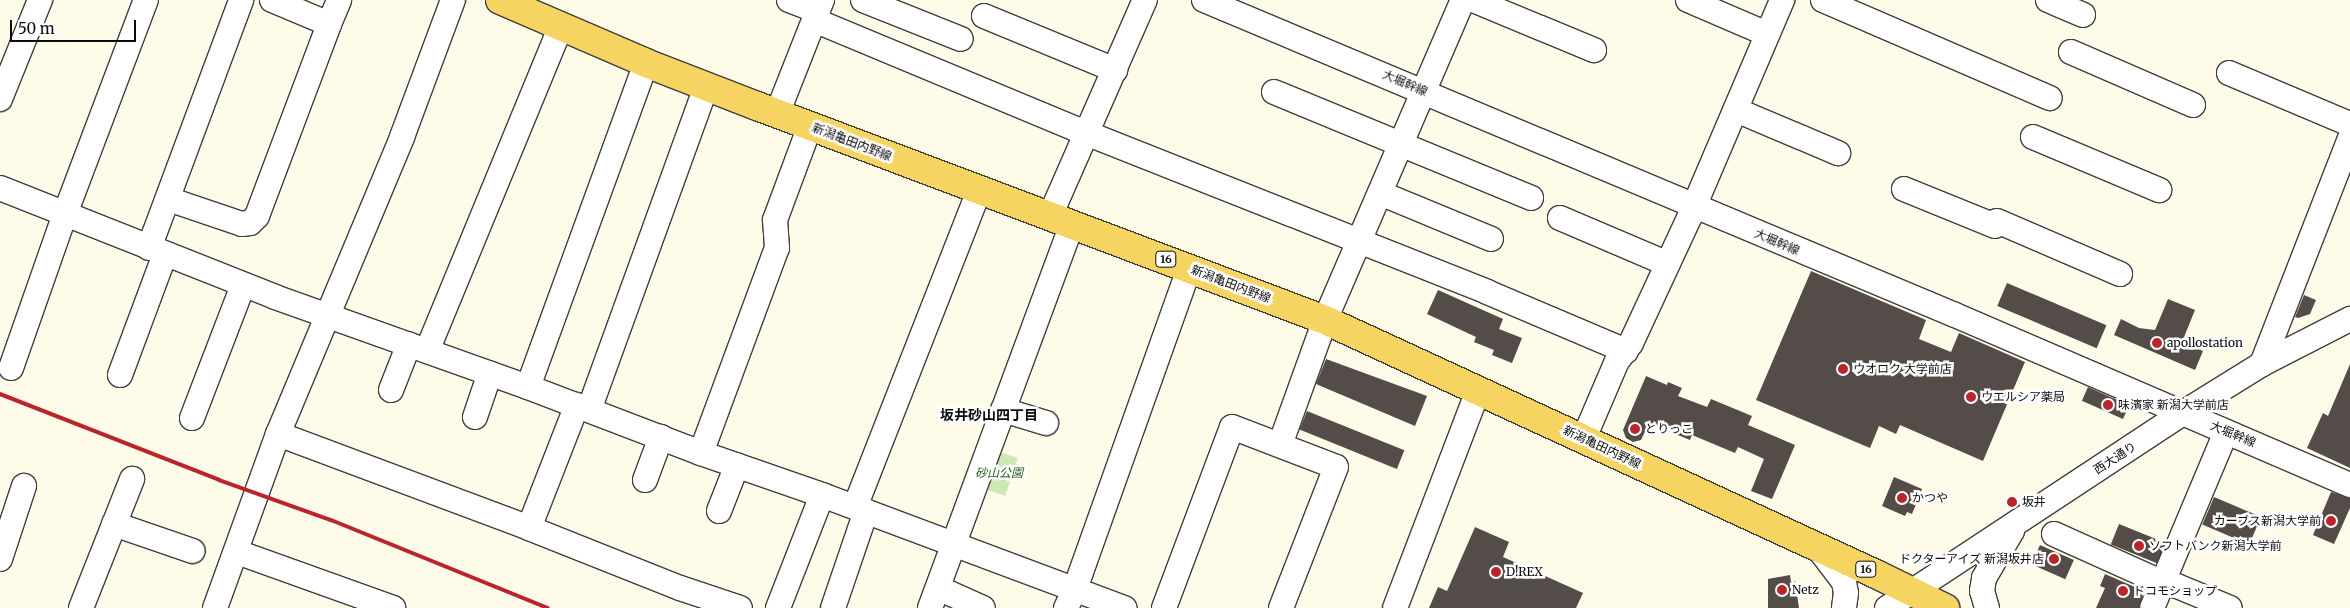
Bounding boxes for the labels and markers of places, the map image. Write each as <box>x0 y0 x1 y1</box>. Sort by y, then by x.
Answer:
place label: apollostation <box>2167 336 2243 350</box>
marker: apollostation <box>2151 337 2163 349</box>
place label: ウオロク 大学前店 <box>1853 362 1952 376</box>
marker: ウオロク 大学前店 <box>1837 363 1849 375</box>
place label: ウエルシア薬局 <box>1981 390 2065 404</box>
marker: ウエルシア薬局 <box>1965 391 1977 403</box>
place label: 味濱家 新潟大学前店 <box>2118 398 2229 412</box>
marker: 味濱家 新潟大学前店 <box>2102 399 2114 411</box>
place label: とりっこ <box>1645 422 1693 436</box>
marker: とりっこ <box>1629 423 1641 435</box>
place label: かつや <box>1912 491 1948 505</box>
marker: かつや <box>1896 492 1908 504</box>
place label: 坂井 <box>2022 495 2046 509</box>
marker: 坂井 <box>2006 496 2018 508</box>
place label: カーブス新潟大学前 <box>2213 514 2321 528</box>
marker: カーブス新潟大学前 <box>2325 515 2337 527</box>
place label: ソフトバンク新潟大学前 <box>2149 539 2281 553</box>
marker: ソフトバンク新潟大学前 <box>2133 540 2145 552</box>
place label: ドクターアイズ 新潟坂井店 <box>1897 552 2044 566</box>
marker: ドクターアイズ 新潟坂井店 <box>2048 553 2060 565</box>
place label: D!REX <box>1506 565 1543 579</box>
marker: D!REX <box>1490 566 1502 578</box>
place label: Netz <box>1792 583 1819 597</box>
marker: Netz <box>1776 584 1788 596</box>
place label: ドコモショップ <box>2133 584 2217 598</box>
marker: ドコモショップ <box>2117 585 2129 597</box>

